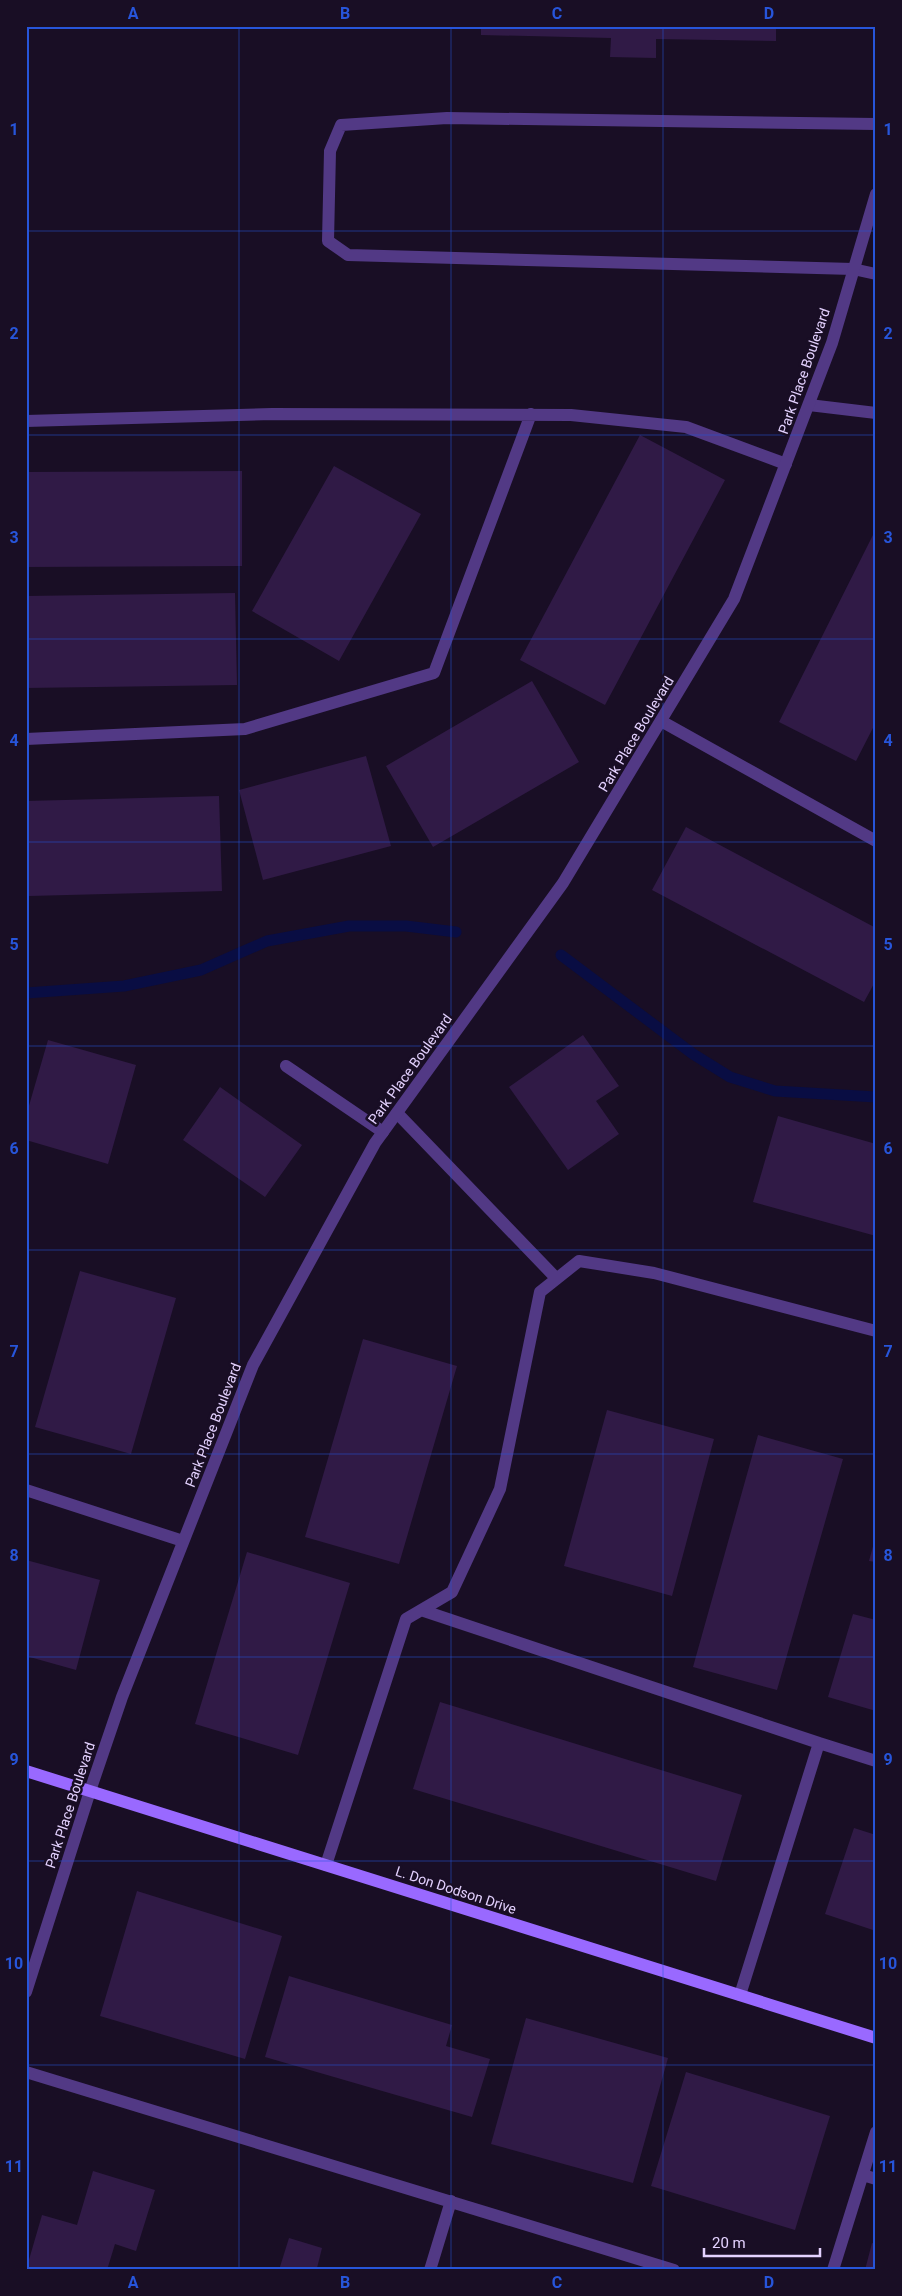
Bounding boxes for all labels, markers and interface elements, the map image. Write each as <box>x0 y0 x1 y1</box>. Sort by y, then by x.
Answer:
text: A <box>128 4 139 23</box>
text: B <box>340 4 350 23</box>
text: C <box>552 4 562 23</box>
text: D <box>764 4 774 23</box>
text: 1 <box>9 120 19 139</box>
text: 1 <box>883 120 893 139</box>
street label: Park Place Boulevard <box>775 306 833 436</box>
text: 2 <box>9 324 19 343</box>
text: 2 <box>883 324 893 343</box>
text: 3 <box>9 528 19 547</box>
text: 3 <box>883 528 893 547</box>
street label: Park Place Boulevard <box>595 673 677 795</box>
text: 4 <box>9 731 19 750</box>
text: 4 <box>883 731 893 750</box>
text: 5 <box>9 935 19 954</box>
text: 5 <box>883 935 893 954</box>
street label: Park Place Boulevard <box>365 1011 455 1127</box>
text: 6 <box>9 1139 19 1158</box>
text: 6 <box>883 1139 893 1158</box>
text: 7 <box>9 1342 19 1361</box>
text: 7 <box>883 1342 893 1361</box>
street label: Park Place Boulevard <box>182 1361 244 1489</box>
text: 8 <box>9 1546 19 1565</box>
text: 8 <box>883 1546 893 1565</box>
street label: Park Place Boulevard <box>42 1740 98 1870</box>
text: 9 <box>9 1750 19 1769</box>
text: 9 <box>883 1750 893 1769</box>
street label: L. Don Dodson Drive <box>394 1863 518 1917</box>
text: 10 <box>5 1954 23 1973</box>
text: 10 <box>879 1954 897 1973</box>
text: 11 <box>5 2157 23 2176</box>
text: 11 <box>879 2157 897 2176</box>
scale bar <box>704 2226 821 2258</box>
text: 20 m <box>712 2234 746 2252</box>
text: A <box>128 2273 139 2292</box>
text: B <box>340 2273 350 2292</box>
text: C <box>552 2273 562 2292</box>
text: D <box>764 2273 774 2292</box>

